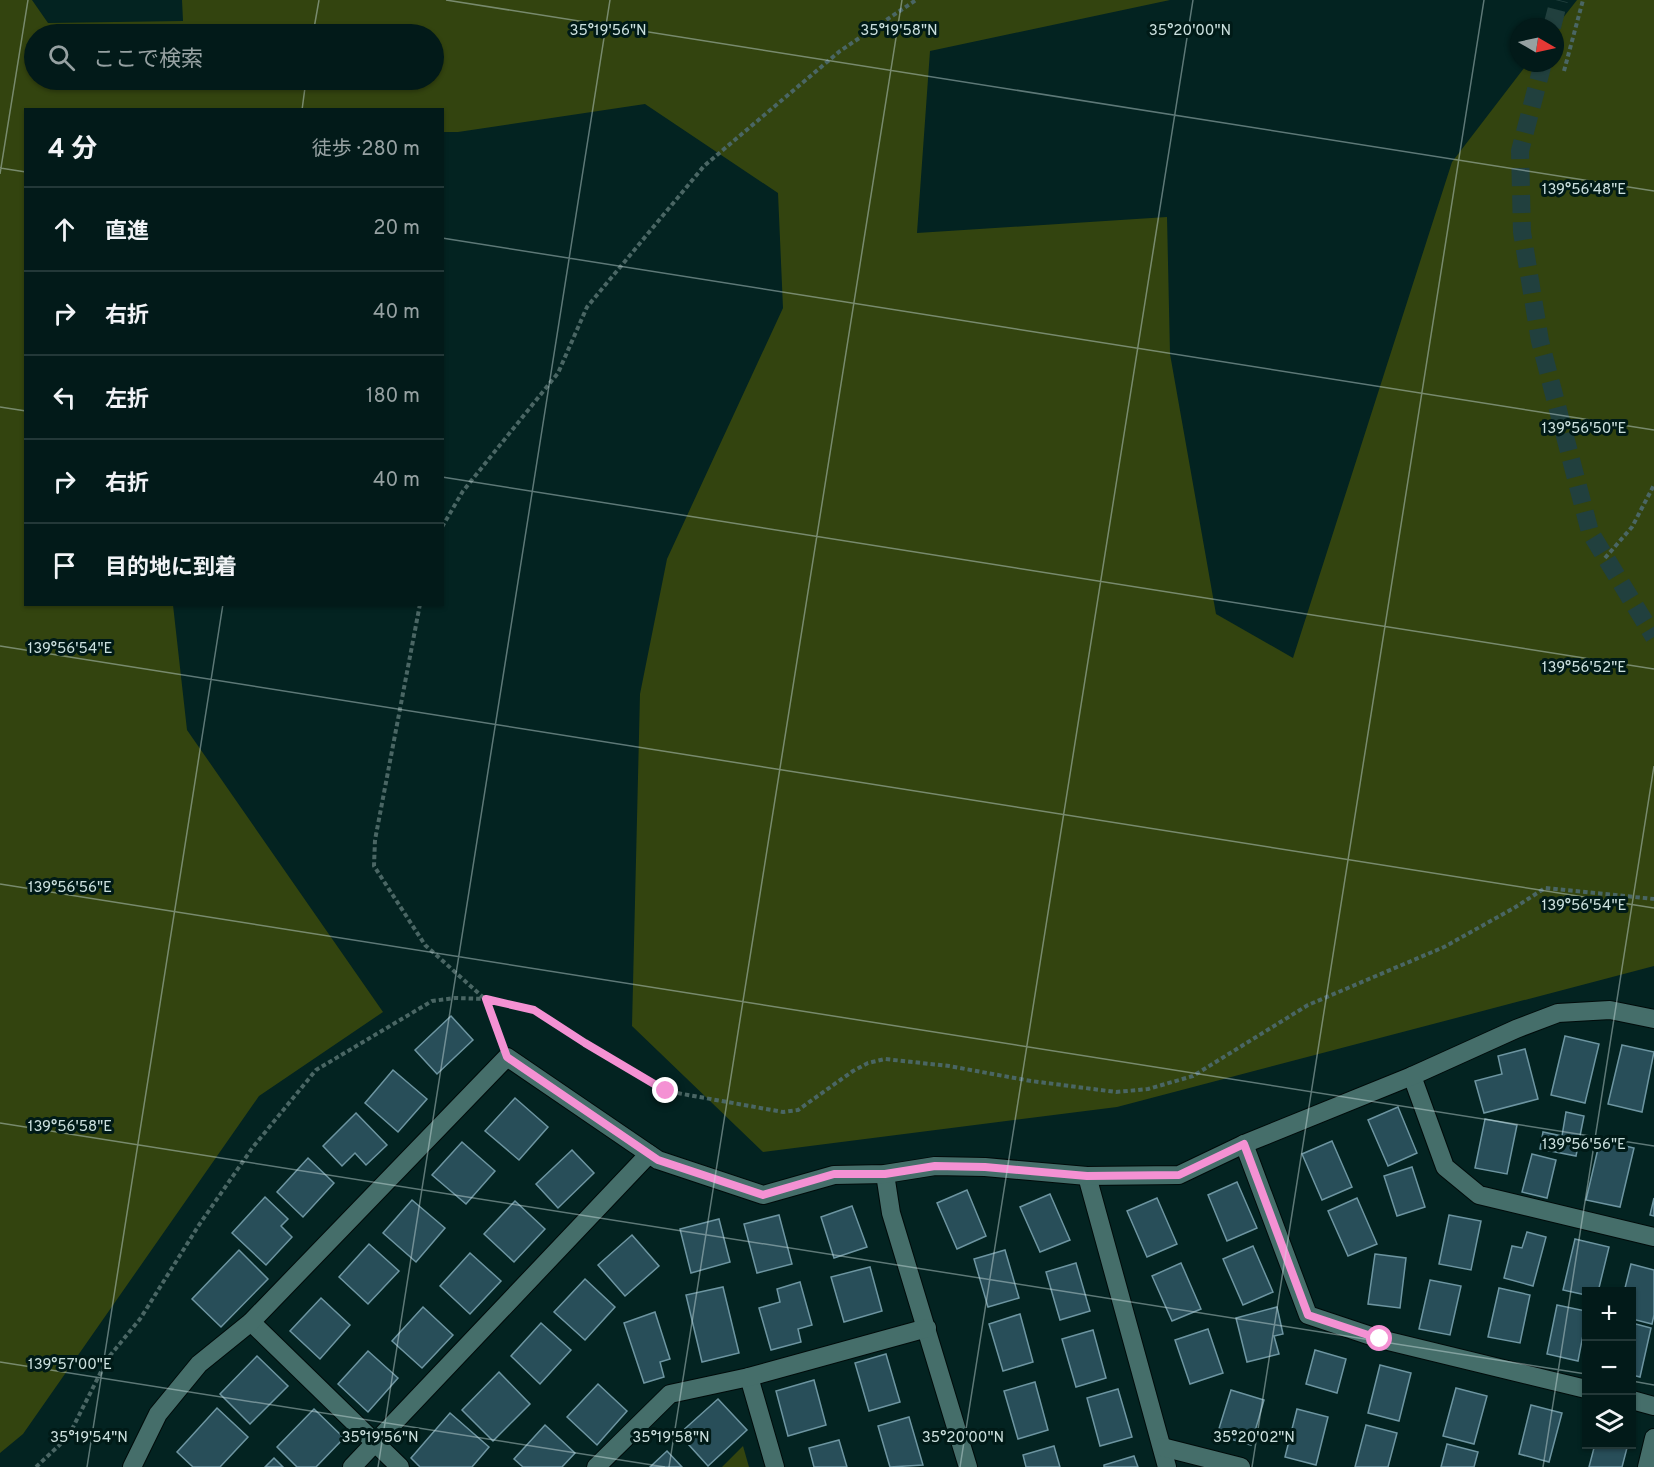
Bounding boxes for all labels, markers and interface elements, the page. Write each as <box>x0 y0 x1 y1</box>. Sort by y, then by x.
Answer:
north arrow <box>1510 18 1564 72</box>
text: 35°19'56"N <box>569 22 647 41</box>
text: 35°19'58"N <box>860 22 938 41</box>
text: 35°20'00"N <box>1149 22 1231 41</box>
search box <box>24 24 444 90</box>
icon: search <box>45 41 78 74</box>
text: ここで検索 <box>93 47 203 74</box>
text: 4 分 <box>48 134 97 167</box>
text: 徒歩 · 280 m <box>312 137 420 163</box>
text: 139°56'48"E <box>1542 181 1626 200</box>
icon: ahead <box>48 213 81 246</box>
text: 20 m <box>373 216 420 242</box>
text: 直進 <box>105 219 149 246</box>
icon: right <box>48 297 81 330</box>
text: 40 m <box>373 300 420 326</box>
text: 右折 <box>105 303 149 330</box>
icon: left <box>48 381 81 414</box>
text: 180 m <box>366 384 420 410</box>
text: 左折 <box>105 387 149 414</box>
text: 139°56'50"E <box>1542 420 1626 439</box>
icon: right <box>48 465 81 498</box>
text: 40 m <box>373 468 420 494</box>
text: 右折 <box>105 471 149 498</box>
icon: arrive <box>48 549 81 582</box>
text: 目的地に到着 <box>105 555 237 582</box>
text: 139°56'54"E <box>28 640 112 659</box>
text: 139°56'52"E <box>1542 659 1626 678</box>
text: 139°56'56"E <box>28 879 112 898</box>
text: 139°56'54"E <box>1542 897 1626 916</box>
route end <box>652 1077 678 1103</box>
text: 139°56'58"E <box>28 1118 112 1137</box>
text: 139°56'56"E <box>1542 1136 1626 1155</box>
map controls <box>1582 1287 1636 1449</box>
button: + <box>1582 1287 1636 1341</box>
route start <box>1366 1325 1392 1351</box>
button: − <box>1582 1341 1636 1395</box>
text: 139°57'00"E <box>28 1356 112 1375</box>
button: layers <box>1582 1395 1636 1449</box>
text: 35°19'54"N <box>50 1429 128 1448</box>
text: 35°19'56"N <box>341 1429 419 1448</box>
text: 35°19'58"N <box>632 1429 710 1448</box>
text: 35°20'00"N <box>922 1429 1004 1448</box>
text: 35°20'02"N <box>1213 1429 1295 1448</box>

